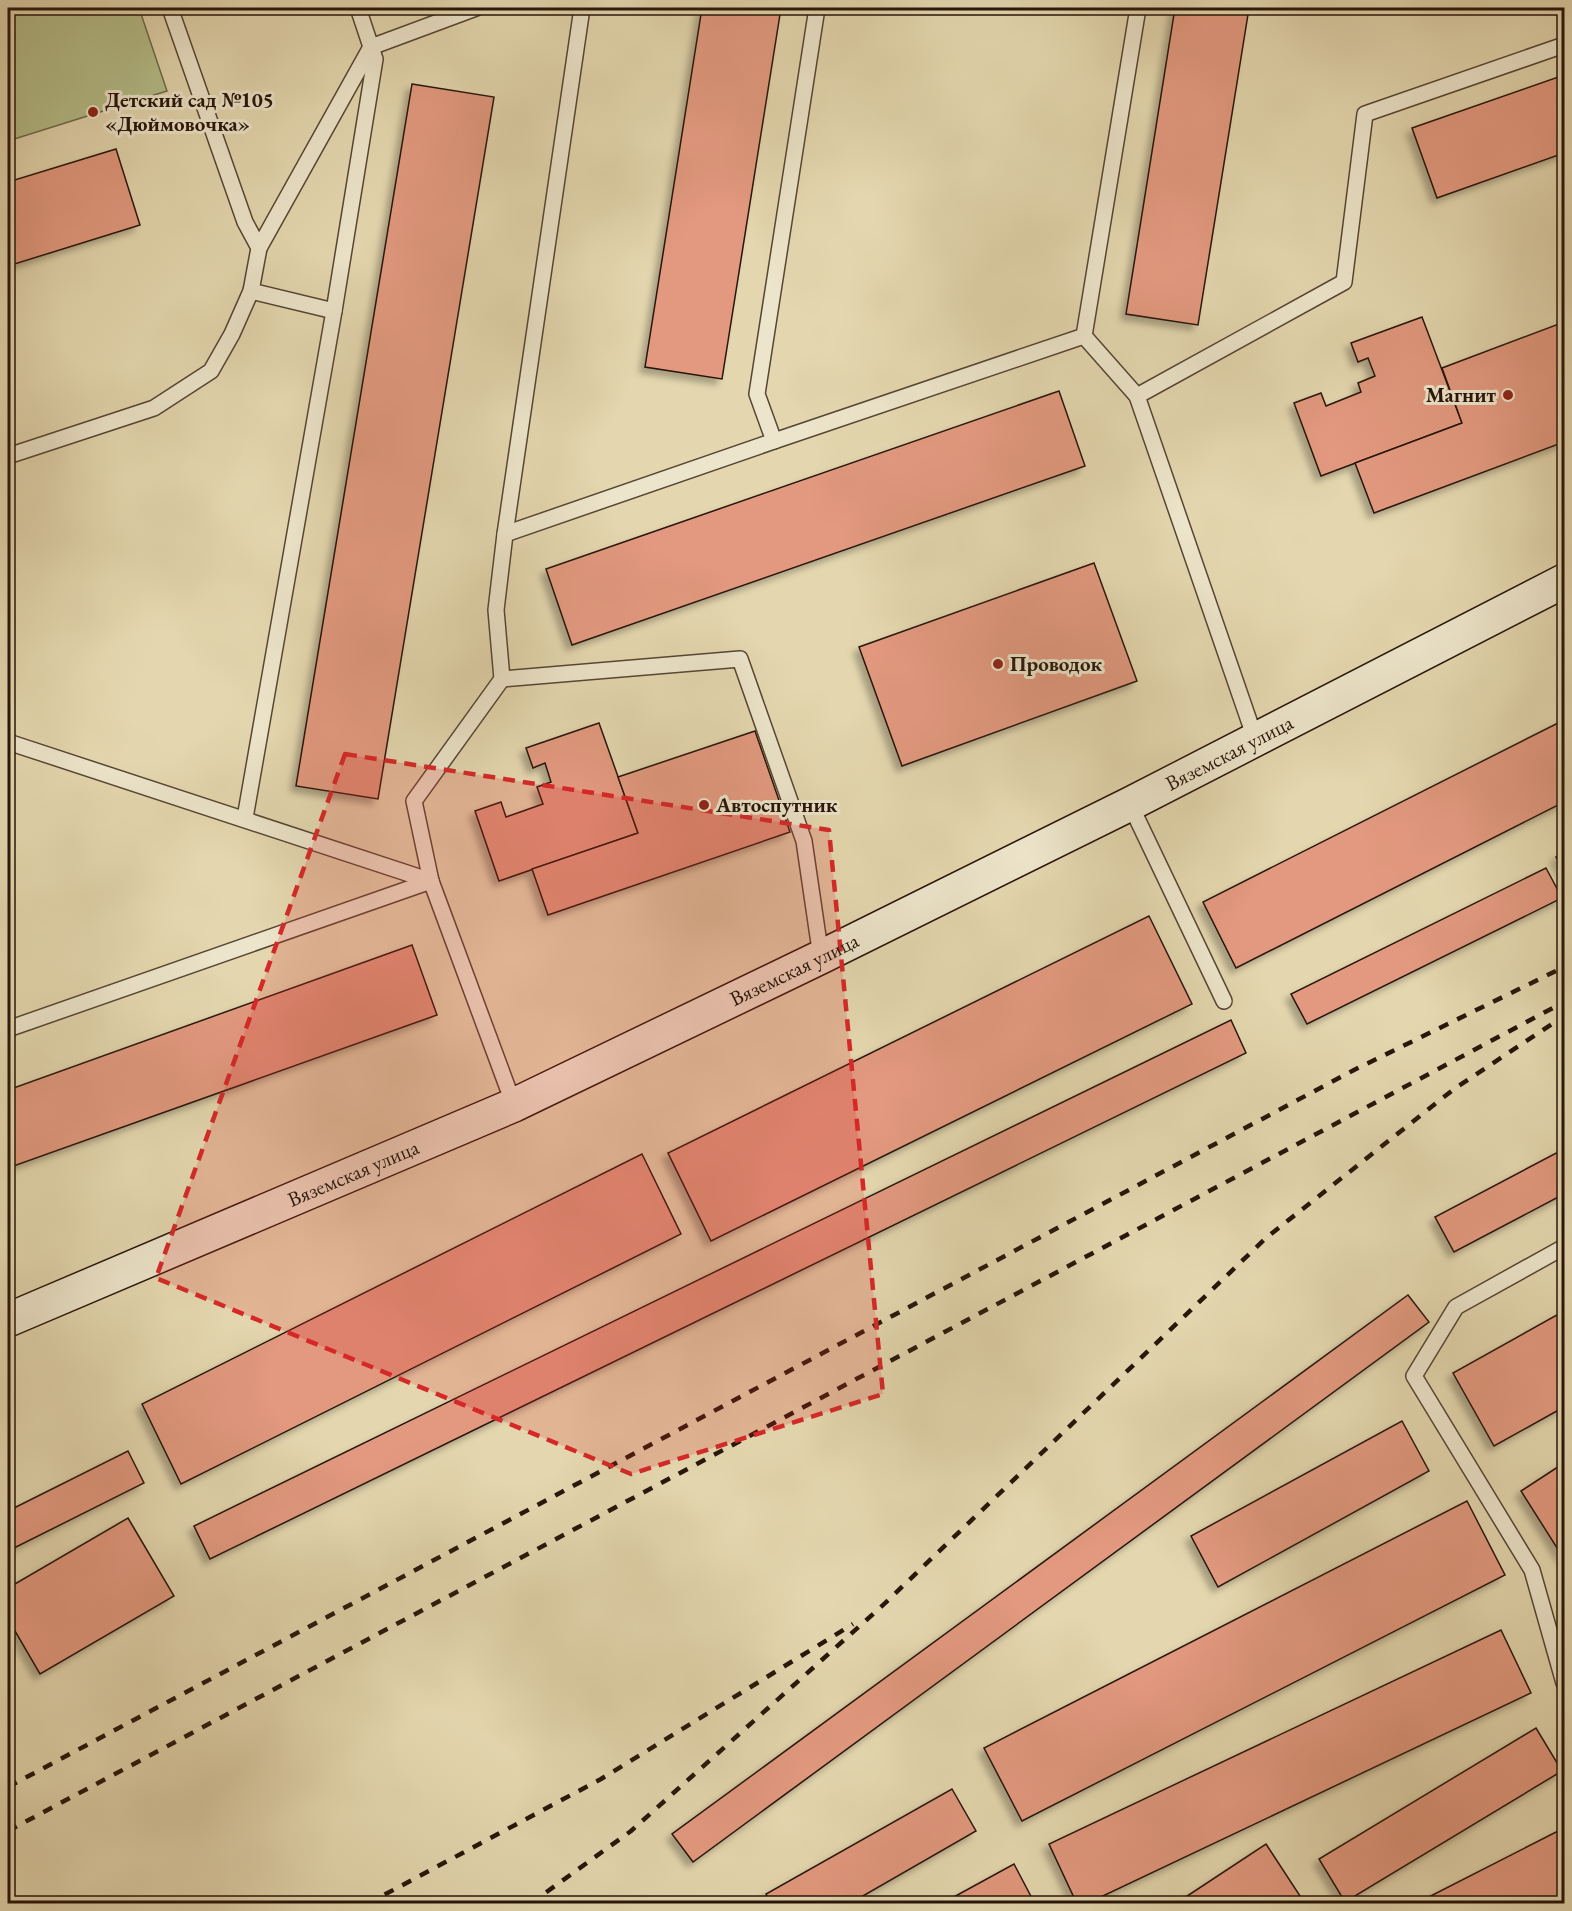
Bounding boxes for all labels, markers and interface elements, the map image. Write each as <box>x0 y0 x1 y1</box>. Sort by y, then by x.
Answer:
place label: Детский сад №105 «Дюймовочка» <box>105 86 274 137</box>
marker: Детский сад №105 «Дюймовочка» <box>86 105 100 119</box>
place label: Магнит <box>1426 381 1497 408</box>
marker: Магнит <box>1501 388 1515 402</box>
place label: Проводок <box>1010 650 1102 677</box>
marker: Проводок <box>991 657 1005 671</box>
street label: Вяземская улица <box>1161 708 1298 797</box>
place label: Автоспутник <box>715 791 838 818</box>
marker: Автоспутник <box>697 798 711 812</box>
street label: Вяземская улица <box>725 926 864 1012</box>
street label: Вяземская улица <box>283 1133 423 1213</box>

